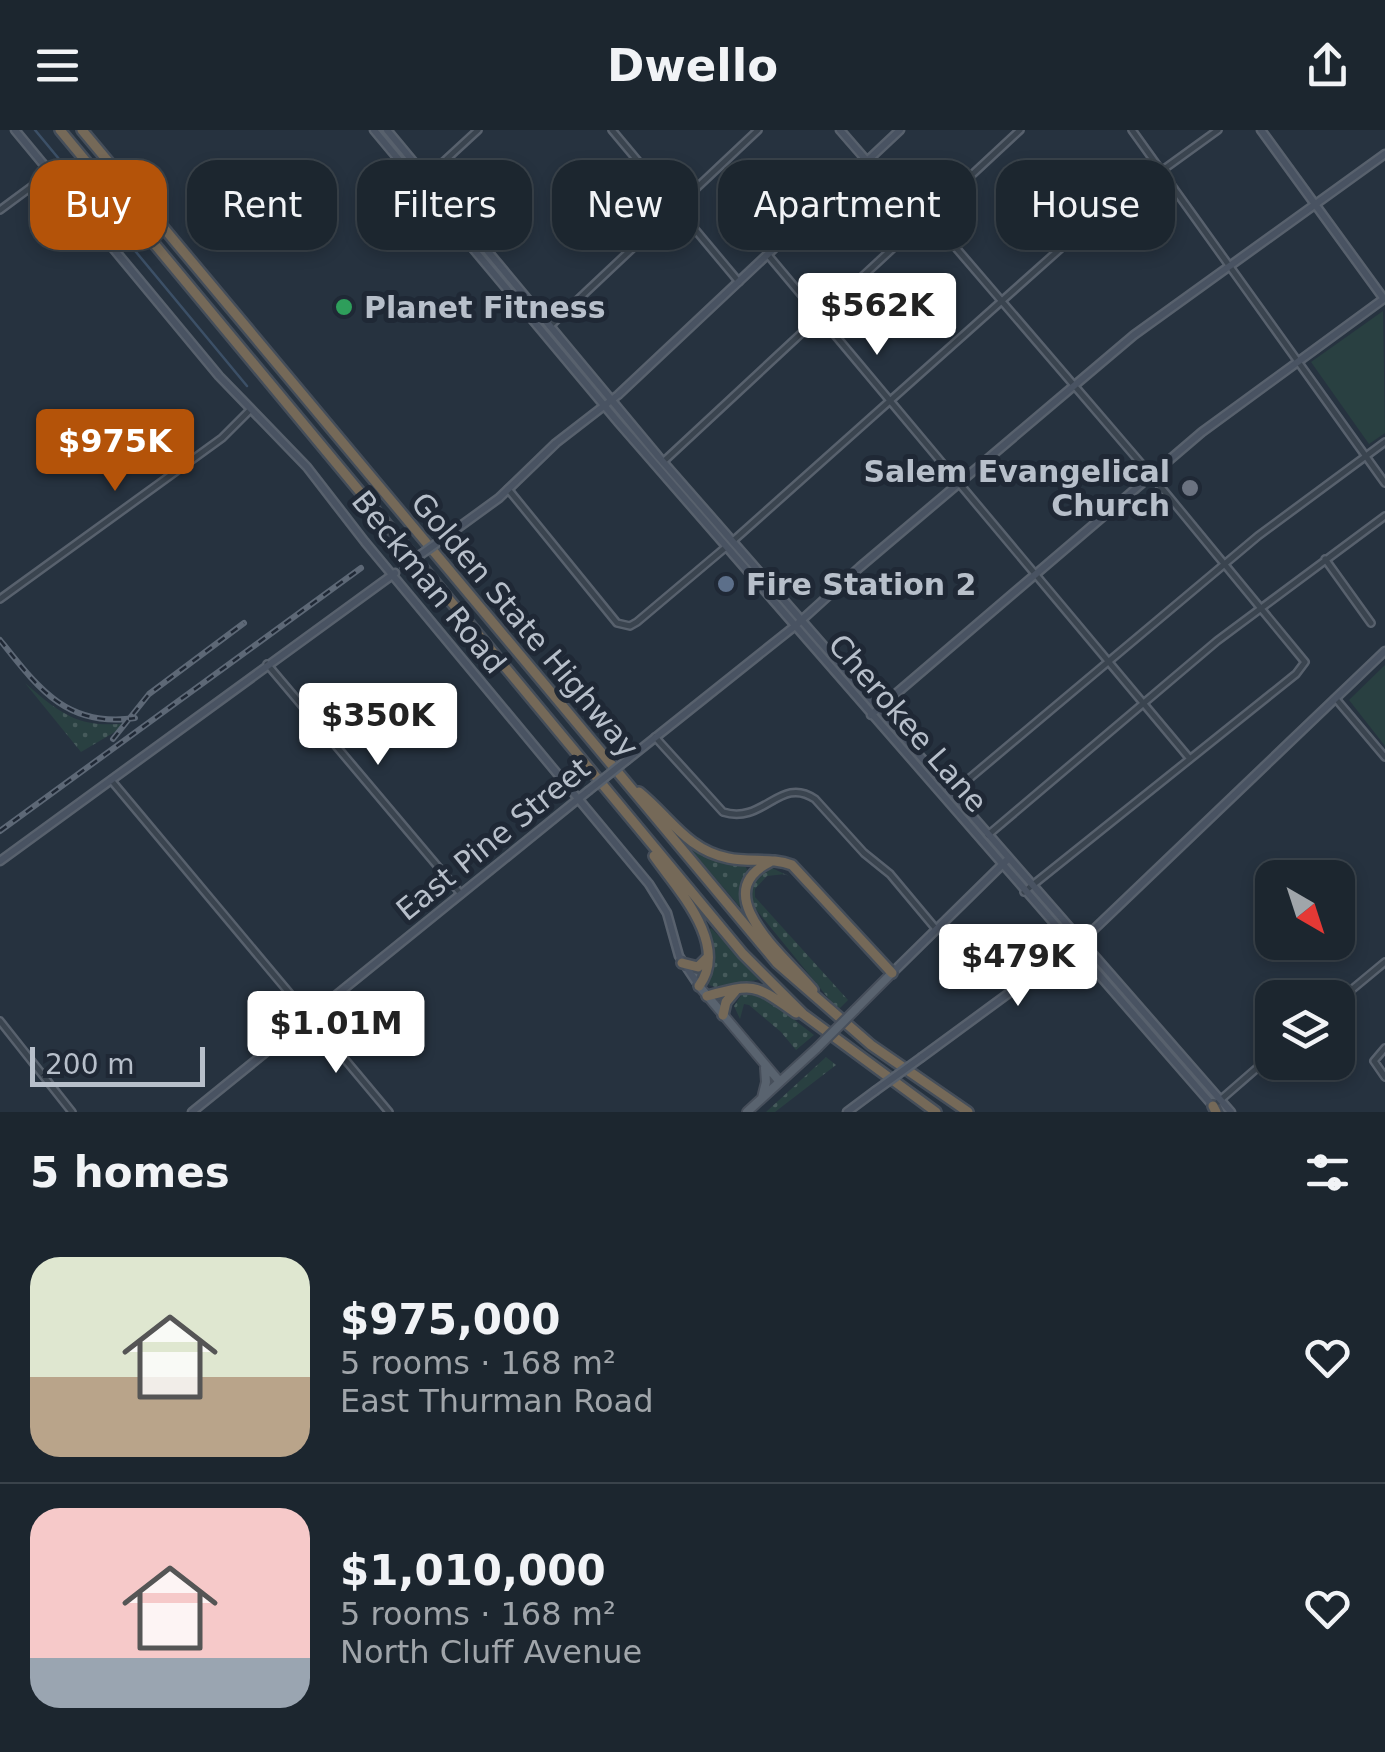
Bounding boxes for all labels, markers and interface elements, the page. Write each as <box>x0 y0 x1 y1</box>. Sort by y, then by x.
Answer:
icon: menu <box>30 38 85 93</box>
icon: share <box>1300 38 1355 93</box>
text: Dwello <box>607 39 778 92</box>
chip: Buy <box>30 160 167 250</box>
chip: Rent <box>187 160 337 250</box>
chip: Filters <box>357 160 532 250</box>
chip: New <box>552 160 698 250</box>
chip: Apartment <box>718 160 976 250</box>
chip: House <box>996 160 1175 250</box>
pin: $562K <box>807 273 947 358</box>
text: $562K <box>820 286 934 324</box>
place label: Planet Fitness <box>364 290 606 325</box>
marker: Planet Fitness <box>333 296 355 318</box>
pin: $975K <box>45 409 185 494</box>
text: $975K <box>58 422 172 460</box>
place label: Salem Evangelical Church <box>863 454 1170 523</box>
marker: Salem Evangelical Church <box>1179 477 1201 499</box>
street label: Beckman Road <box>345 484 513 680</box>
street label: Golden State Highway <box>404 486 646 764</box>
place label: Fire Station 2 <box>746 567 976 602</box>
marker: Fire Station 2 <box>715 573 737 595</box>
street label: Cherokee Lane <box>821 627 995 819</box>
pin: $350K <box>308 683 448 768</box>
text: $350K <box>321 696 435 734</box>
street label: East Pine Street <box>389 750 597 928</box>
north arrow <box>1255 860 1355 960</box>
map controls <box>1255 860 1355 1080</box>
pin: $479K <box>948 924 1088 1009</box>
text: $479K <box>961 937 1075 975</box>
button: layers <box>1255 980 1355 1080</box>
pin: $1.01M <box>255 991 417 1076</box>
text: $1.01M <box>269 1004 403 1042</box>
scale bar <box>30 1042 205 1086</box>
text: 200 m <box>45 1048 135 1081</box>
icon: filters <box>1300 1145 1355 1200</box>
text: 5 homes <box>30 1148 230 1197</box>
text: $975,000 <box>340 1295 561 1344</box>
icon: home <box>110 1297 230 1417</box>
icon: heart <box>1300 1330 1355 1385</box>
text: 5 rooms · 168 m² <box>340 1344 616 1382</box>
text: East Thurman Road <box>340 1382 653 1420</box>
text: $1,010,000 <box>340 1546 606 1595</box>
icon: home <box>110 1548 230 1668</box>
icon: heart <box>1300 1581 1355 1636</box>
text: 5 rooms · 168 m² <box>340 1595 616 1633</box>
text: North Cluff Avenue <box>340 1633 642 1671</box>

